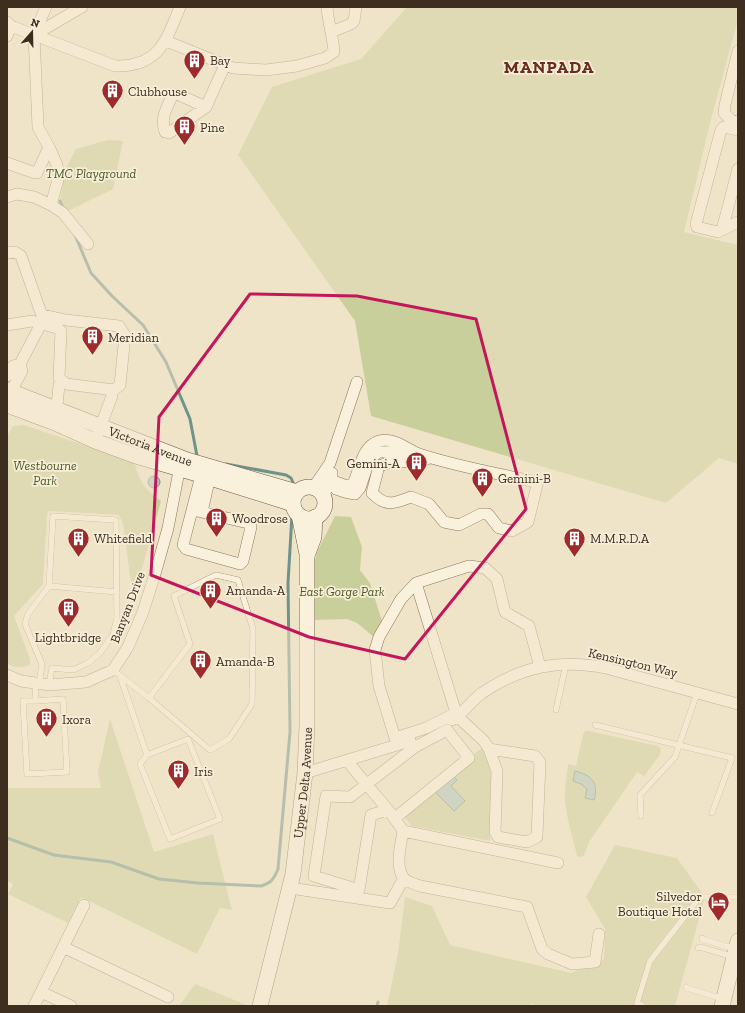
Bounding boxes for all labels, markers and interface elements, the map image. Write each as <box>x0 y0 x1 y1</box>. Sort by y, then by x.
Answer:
north arrow <box>12 12 52 52</box>
text: N <box>29 16 42 31</box>
building icon: Bay <box>181 47 207 80</box>
place label: Bay <box>210 53 231 68</box>
district label: MANPADA <box>504 57 594 77</box>
building icon: Clubhouse <box>100 78 126 111</box>
place label: Clubhouse <box>128 84 187 99</box>
building icon: Pine <box>172 114 198 147</box>
place label: Pine <box>200 120 225 135</box>
park label: TMC Playground <box>46 166 137 181</box>
building icon: Meridian <box>80 324 106 357</box>
place label: Meridian <box>108 330 159 345</box>
street label: Victoria Avenue <box>105 423 194 469</box>
building icon: Gemini-A <box>403 450 429 483</box>
place label: Gemini-A <box>347 456 401 471</box>
park label: Westbourne Park <box>13 458 77 488</box>
building icon: Gemini-B <box>469 465 495 498</box>
place label: Gemini-B <box>498 471 551 486</box>
building icon: Woodrose <box>203 505 229 538</box>
place label: Woodrose <box>232 511 288 526</box>
building icon: Whitefield <box>66 525 92 558</box>
building icon: M.M.R.D.A <box>562 525 588 558</box>
place label: Whitefield <box>94 531 152 546</box>
place label: M.M.R.D.A <box>590 531 650 546</box>
street label: Banyan Drive <box>107 569 148 645</box>
building icon: Amanda-A <box>198 577 224 610</box>
place label: Amanda-A <box>226 583 286 598</box>
park label: East Gorge Park <box>299 584 385 599</box>
building icon: Lightbridge <box>55 596 81 629</box>
place label: Lightbridge <box>35 630 101 645</box>
street label: Kensington Way <box>587 645 679 680</box>
building icon: Amanda-B <box>188 648 214 681</box>
place label: Amanda-B <box>216 654 275 669</box>
building icon: Ixora <box>33 706 59 739</box>
place label: Ixora <box>62 712 92 727</box>
street label: Upper Delta Avenue <box>290 727 315 839</box>
building icon: Iris <box>166 758 192 791</box>
place label: Iris <box>194 764 213 779</box>
place label: Silvedor Boutique Hotel <box>618 889 703 919</box>
hotel icon: Silvedor Boutique Hotel <box>705 890 731 923</box>

